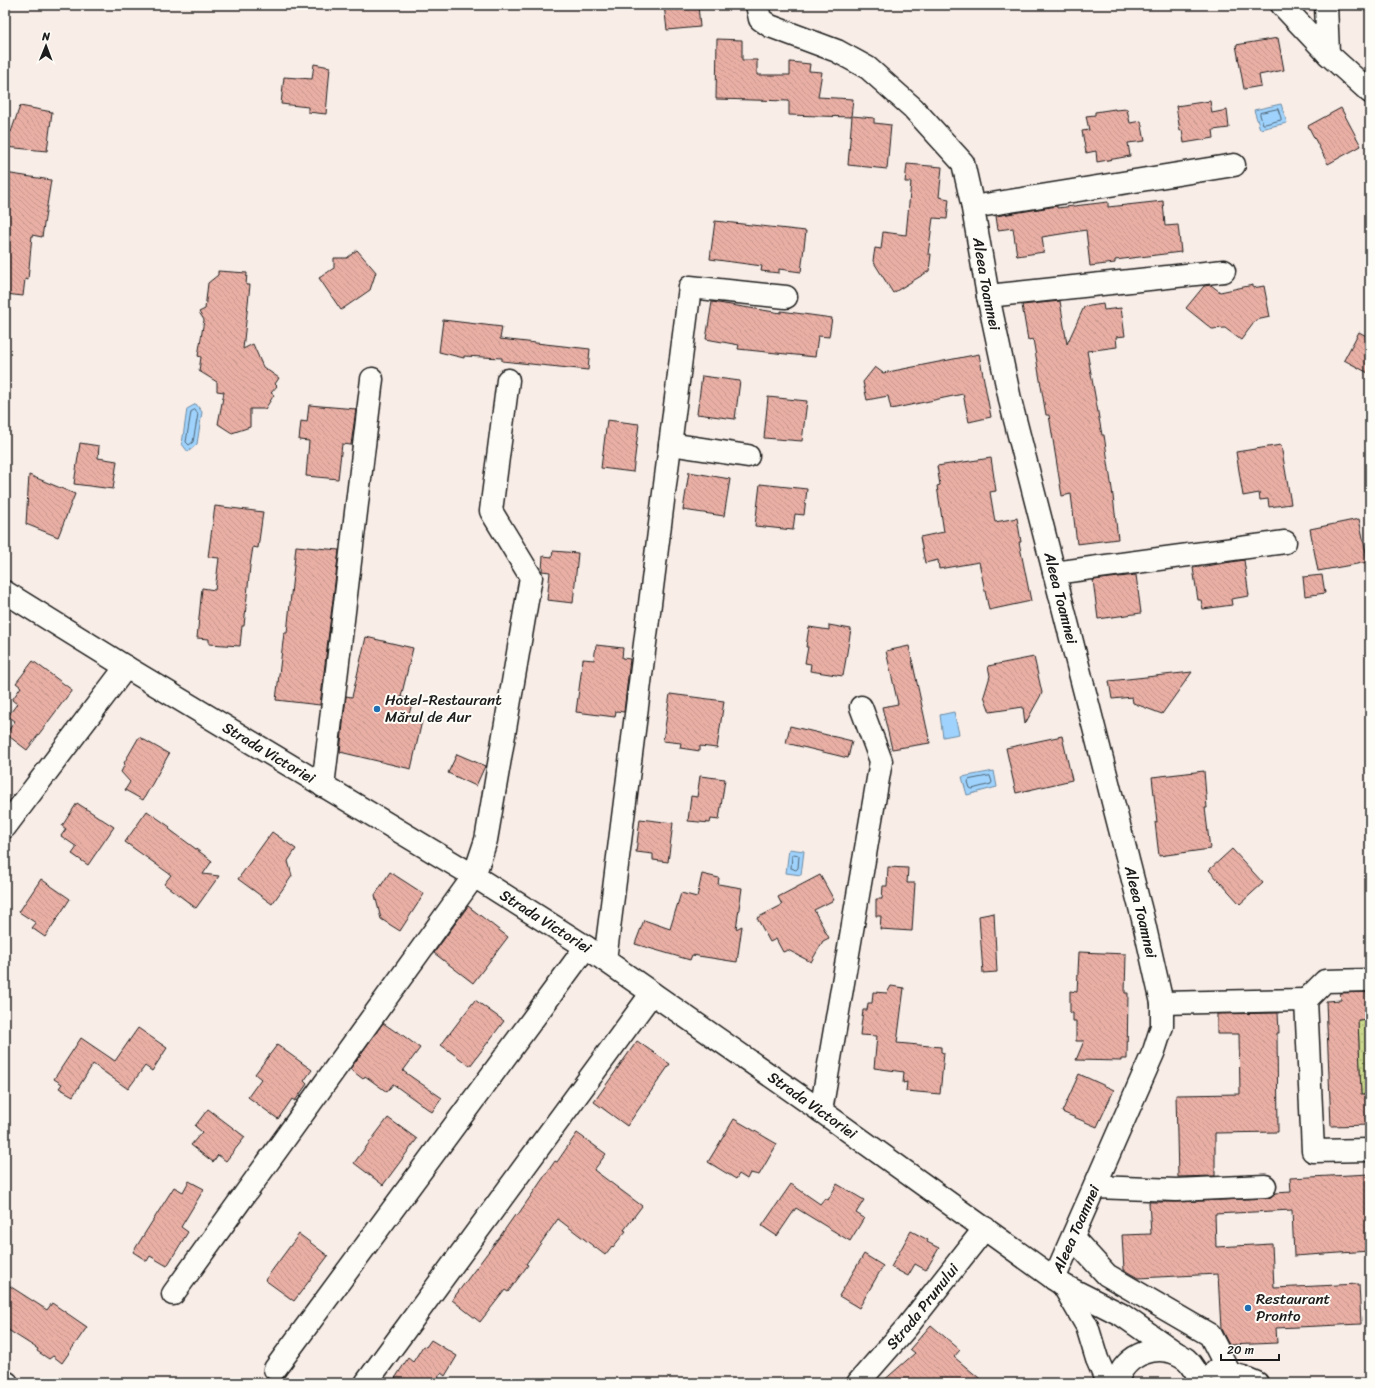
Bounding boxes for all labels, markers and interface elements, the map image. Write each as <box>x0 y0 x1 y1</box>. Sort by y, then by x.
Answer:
north arrow <box>26 26 66 66</box>
text: N <box>41 27 51 46</box>
street label: Aleea Toamnei <box>965 234 1008 334</box>
street label: Aleea Toamnei <box>1036 548 1085 648</box>
place label: Hotel-Restaurant Mărul de Aur <box>385 687 502 730</box>
marker: Hotel-Restaurant Mărul de Aur <box>372 704 382 714</box>
street label: Strada Victoriei <box>217 715 321 791</box>
street label: Aleea Toamnei <box>1117 862 1165 961</box>
street label: Strada Victoriei <box>494 882 598 961</box>
street label: Strada Victoriei <box>762 1064 863 1146</box>
street label: Aleea Toamnei <box>1045 1180 1107 1278</box>
street label: Strada Prunului <box>880 1257 966 1356</box>
place label: Restaurant Pronto <box>1256 1286 1331 1329</box>
marker: Restaurant Pronto <box>1243 1303 1253 1313</box>
scale bar <box>1221 1336 1279 1362</box>
text: 20 m <box>1227 1339 1254 1361</box>

